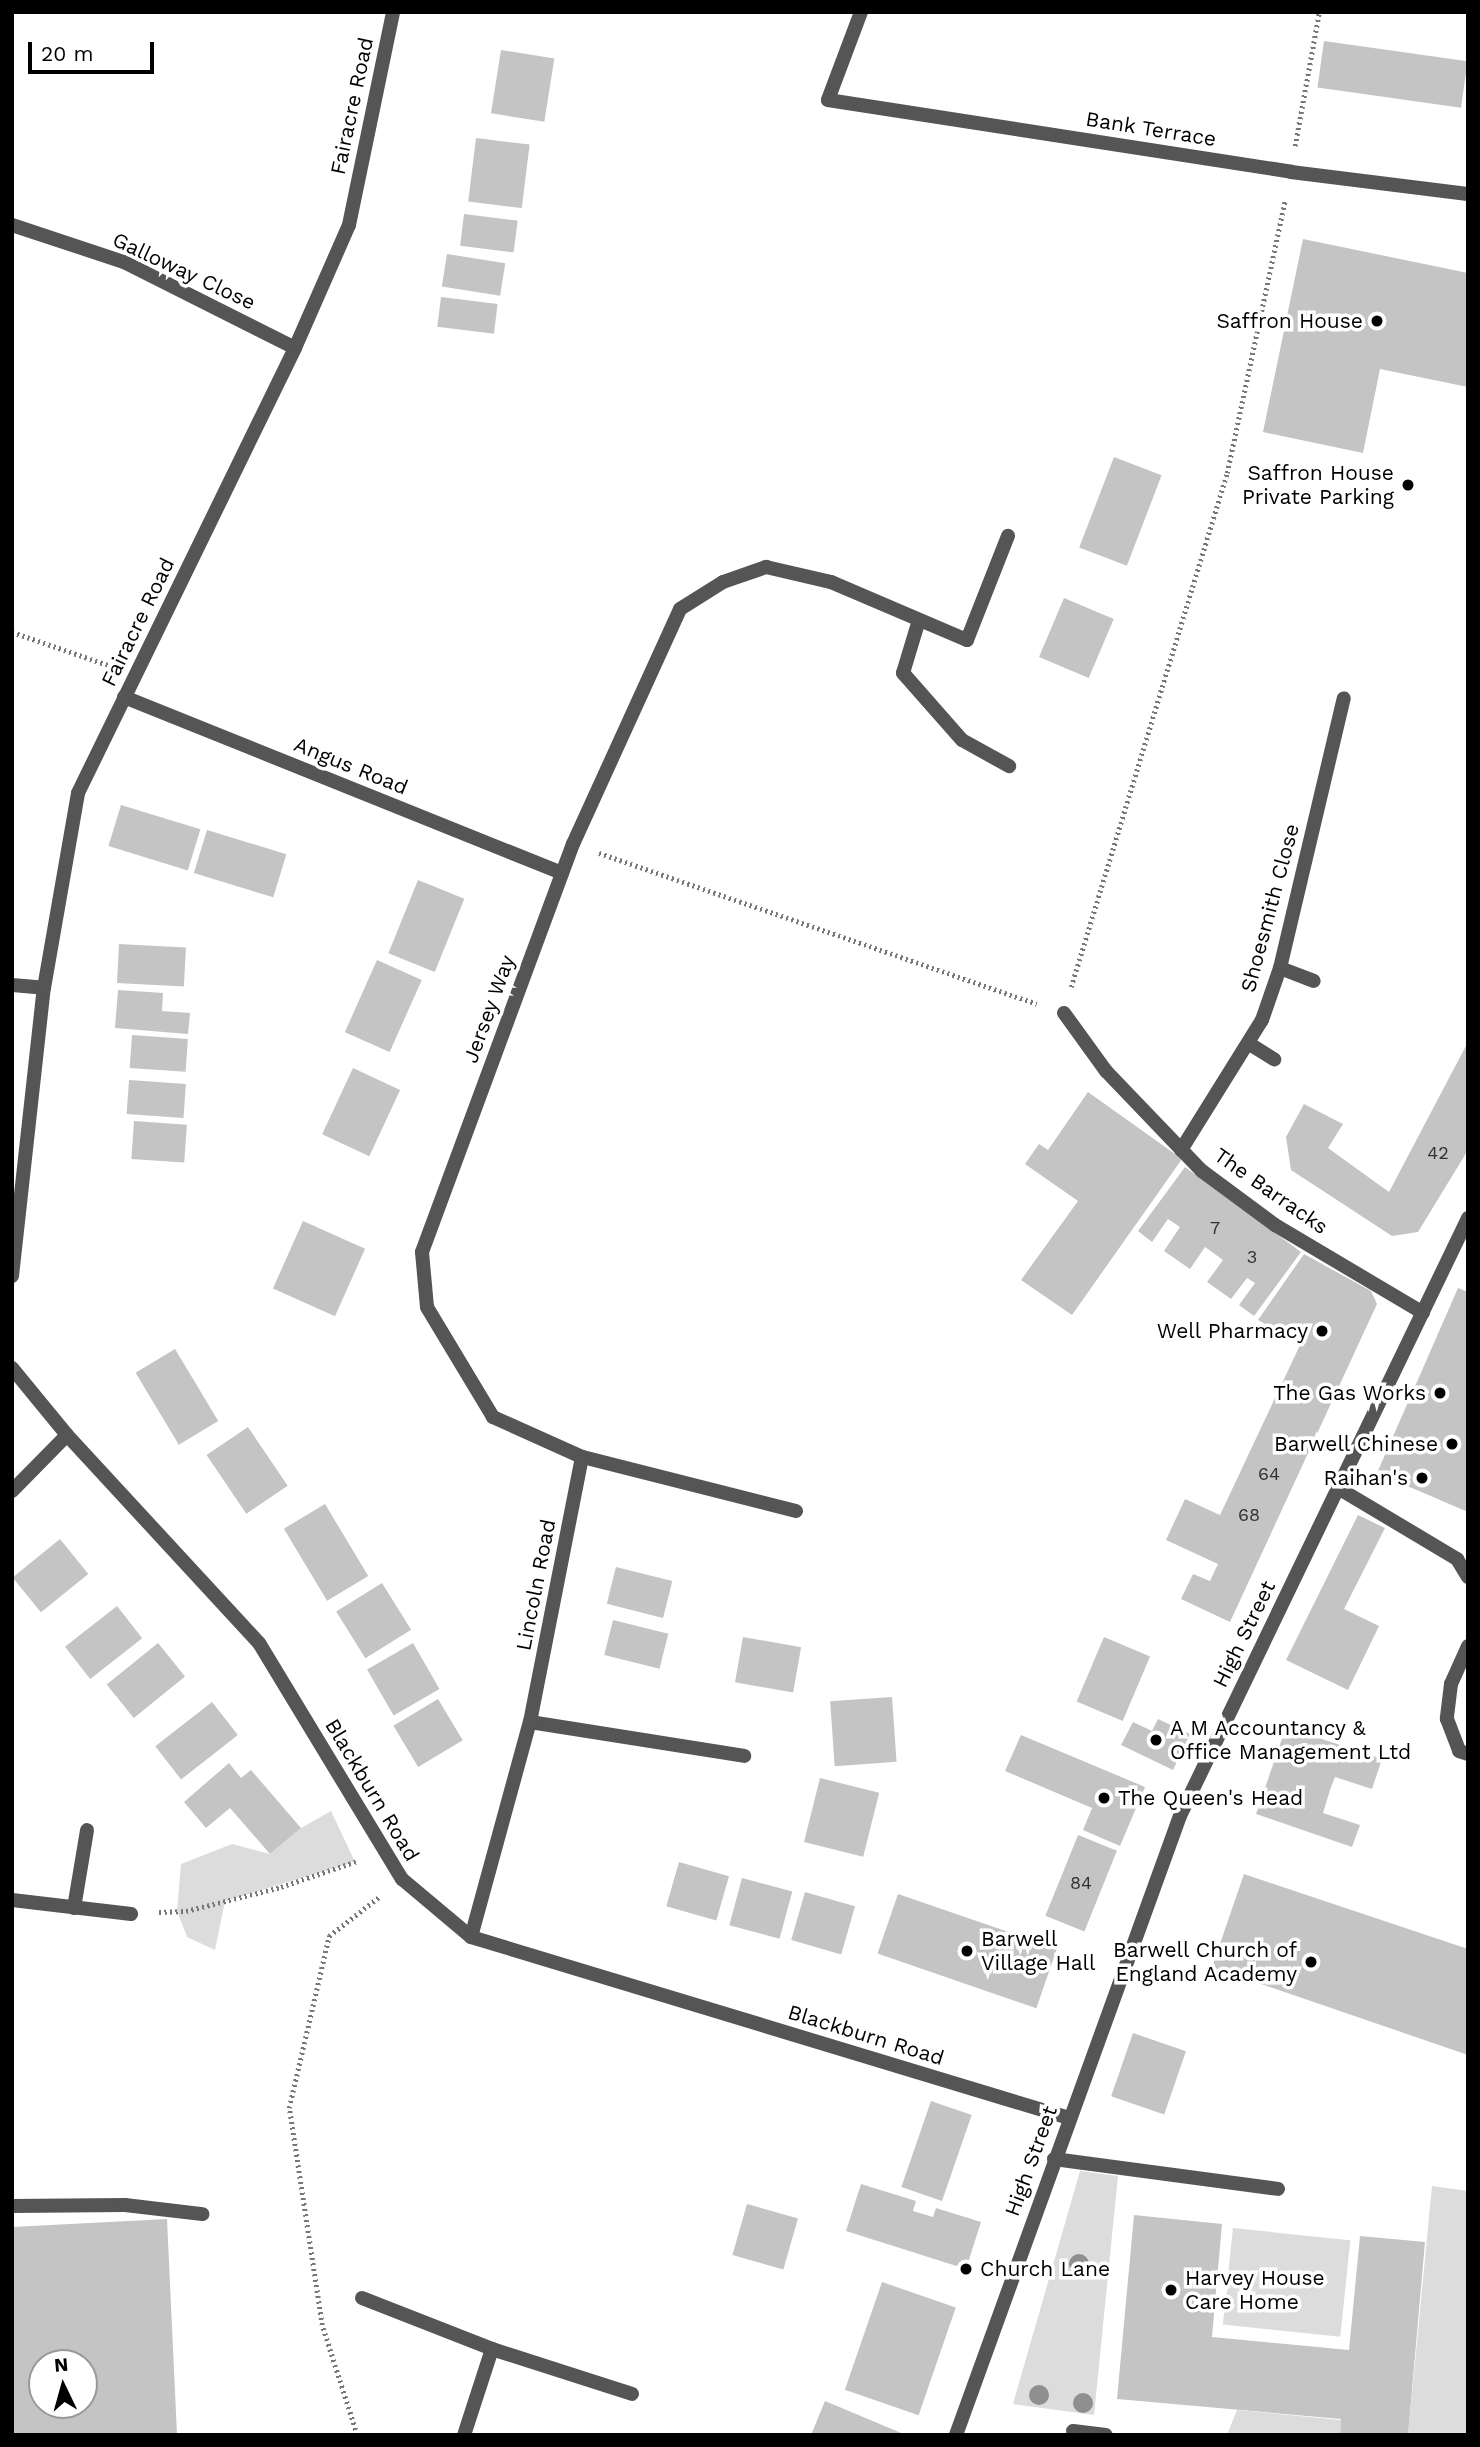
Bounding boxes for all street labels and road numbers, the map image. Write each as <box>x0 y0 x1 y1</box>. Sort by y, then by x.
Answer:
street label: Fairacre Road <box>325 35 379 177</box>
street label: Bank Terrace <box>1083 106 1219 152</box>
street label: Galloway Close <box>108 227 260 315</box>
street label: Fairacre Road <box>96 554 180 690</box>
street label: Angus Road <box>290 732 412 800</box>
street label: Shoesmith Close <box>1235 821 1305 995</box>
street label: Jersey Way <box>458 951 520 1067</box>
street label: The Barracks <box>1209 1142 1333 1240</box>
street label: Lincoln Road <box>511 1517 561 1653</box>
street label: High Street <box>1207 1577 1281 1691</box>
street label: Blackburn Road <box>320 1714 424 1866</box>
street label: Blackburn Road <box>785 1999 947 2071</box>
street label: High Street <box>999 2102 1063 2220</box>

